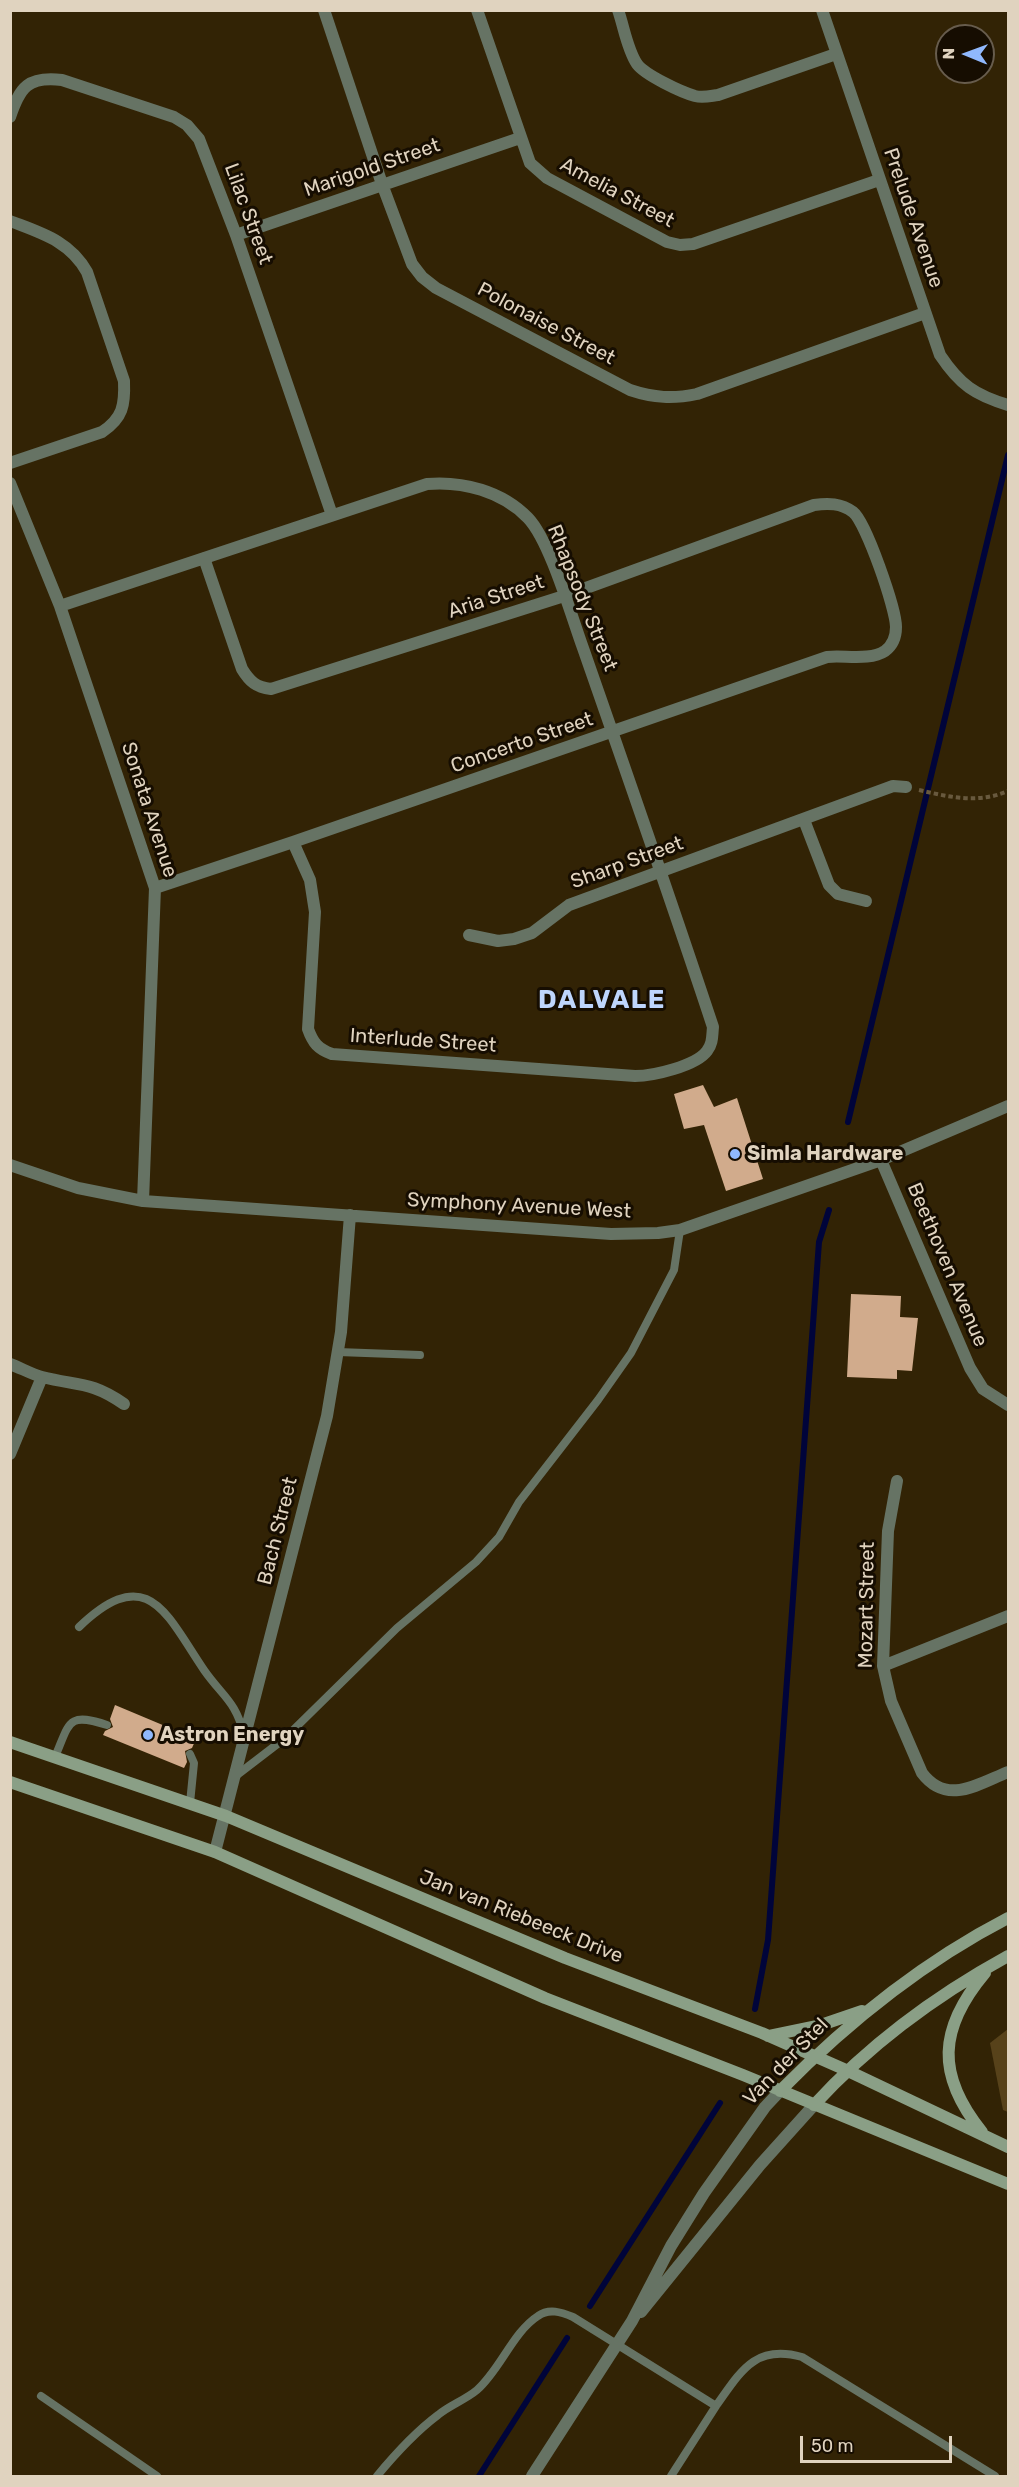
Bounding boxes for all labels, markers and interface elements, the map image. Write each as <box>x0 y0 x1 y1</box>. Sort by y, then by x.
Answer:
north arrow <box>935 24 995 84</box>
text: N <box>939 48 958 60</box>
street label: Marigold Street <box>301 133 443 203</box>
street label: Prelude Avenue <box>878 145 948 291</box>
street label: Amelia Street <box>556 153 678 233</box>
street label: Lilac Street <box>219 160 277 268</box>
street label: Polonaise Street <box>473 278 619 370</box>
street label: Rhapsody Street <box>542 521 622 675</box>
street label: Aria Street <box>445 570 547 624</box>
street label: Concerto Street <box>448 707 596 779</box>
street label: Sonata Avenue <box>116 739 182 881</box>
street label: Sharp Street <box>568 832 686 894</box>
district label: DALVALE <box>538 984 666 1016</box>
street label: Interlude Street <box>349 1024 497 1058</box>
place label: Simla Hardware <box>747 1142 903 1166</box>
marker: Simla Hardware <box>728 1147 742 1161</box>
street label: Beethoven Avenue <box>902 1179 992 1351</box>
street label: Symphony Avenue West <box>406 1188 632 1224</box>
street label: Bach Street <box>253 1475 303 1587</box>
street label: Mozart Street <box>854 1541 880 1669</box>
place label: Astron Energy <box>160 1723 304 1747</box>
marker: Astron Energy <box>141 1728 155 1742</box>
street label: Jan van Riebeeck Drive <box>416 1865 626 1969</box>
street label: Van der Stel <box>738 2013 834 2111</box>
scale bar <box>803 2424 954 2462</box>
text: 50 m <box>811 2435 854 2457</box>

